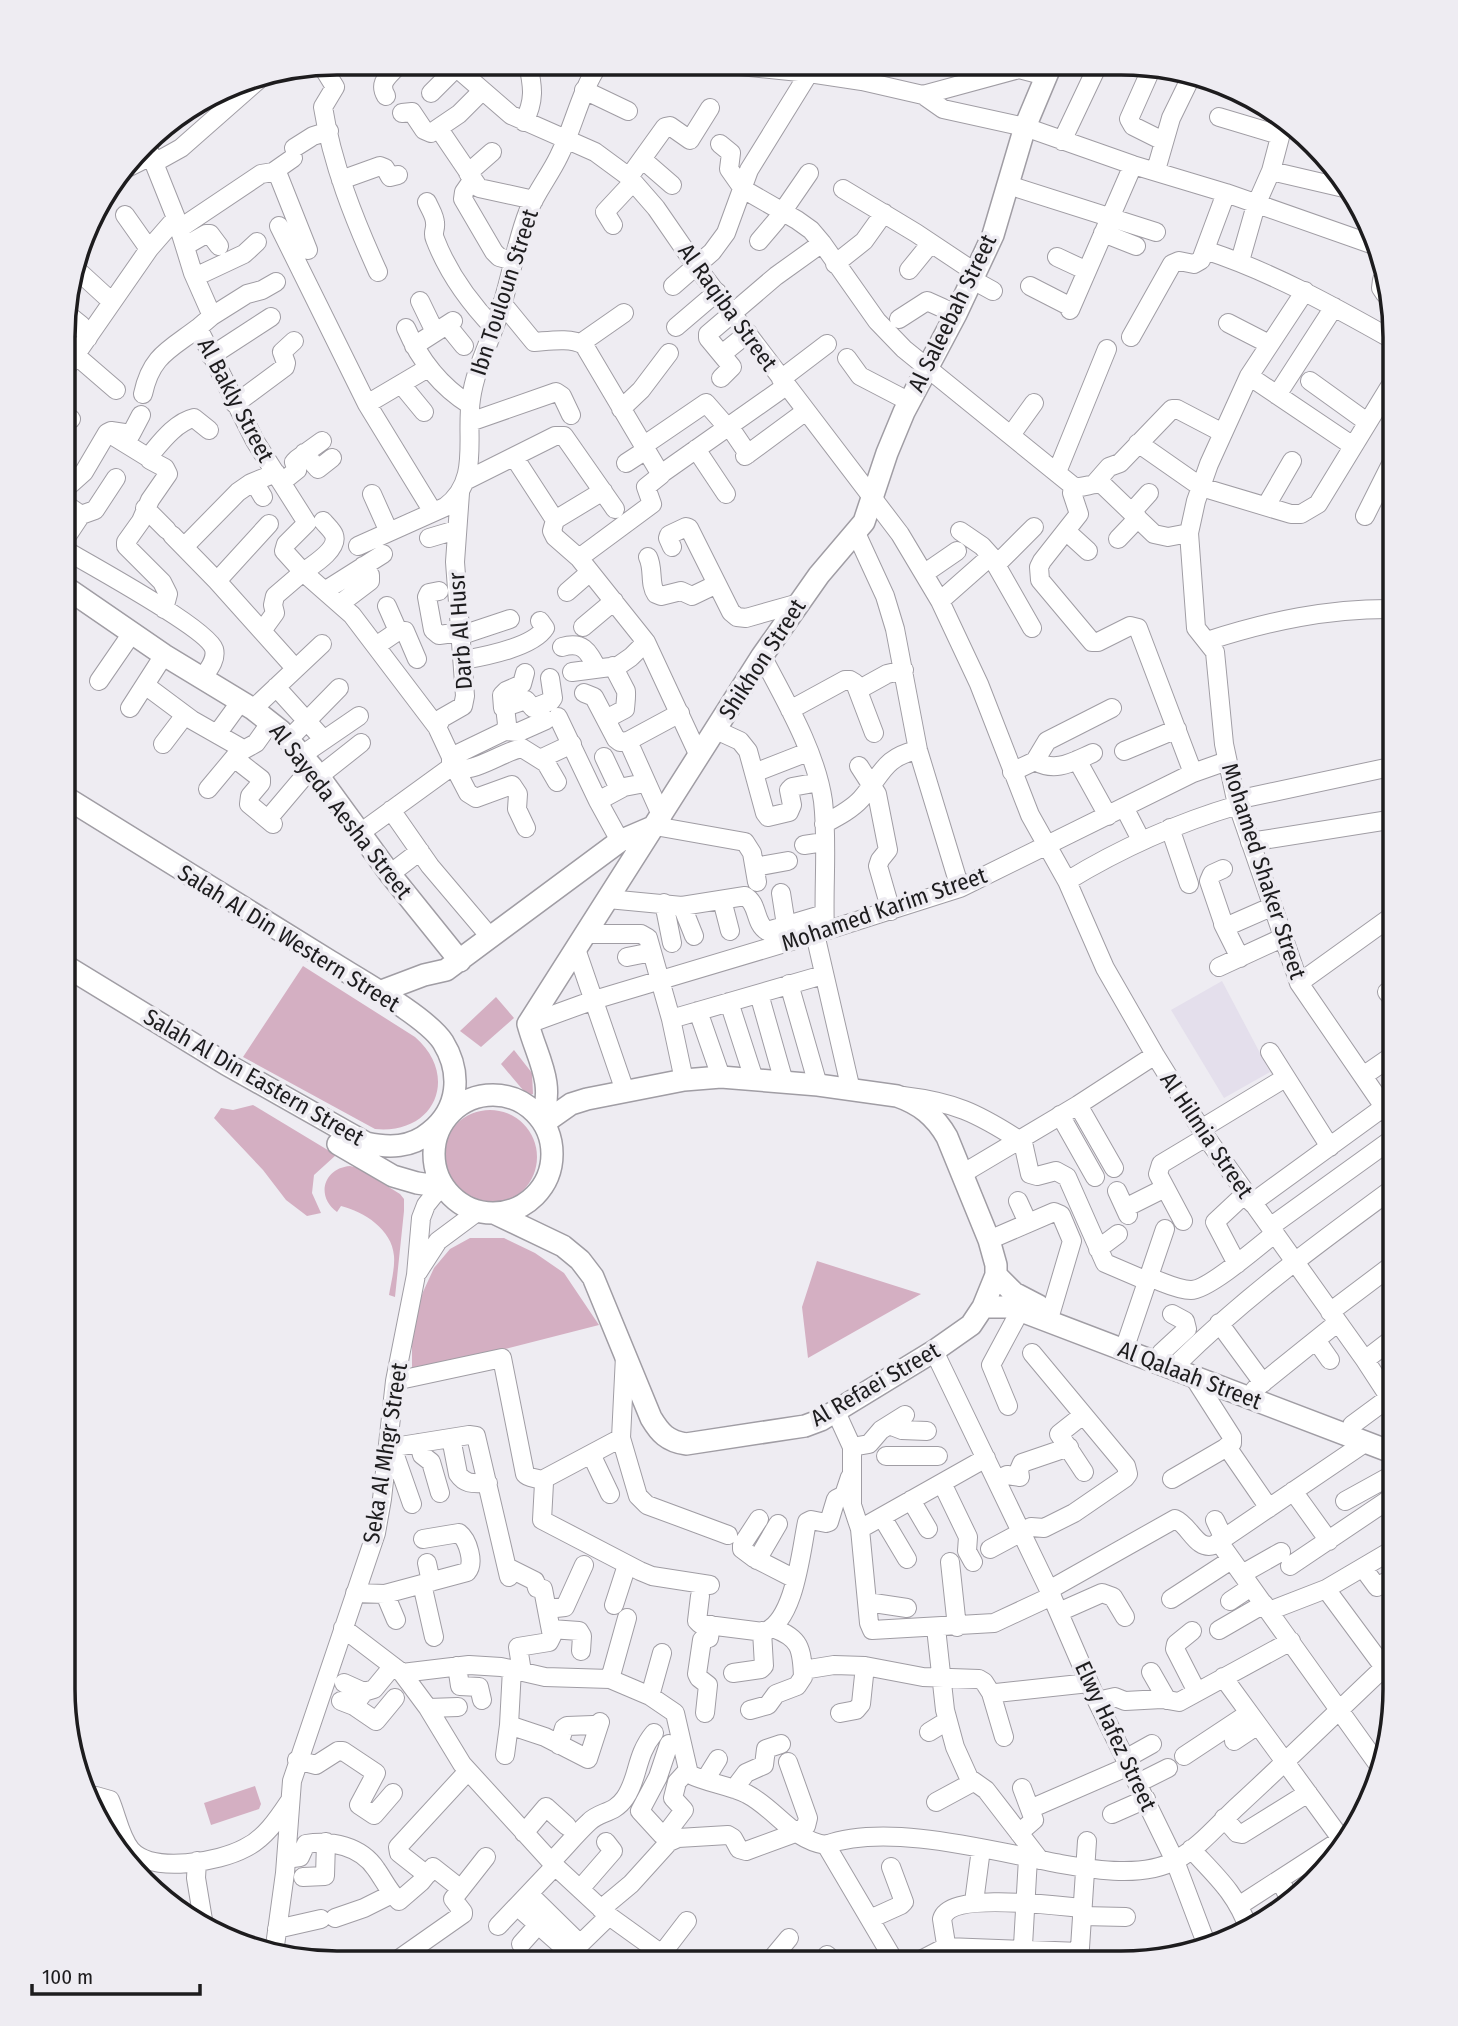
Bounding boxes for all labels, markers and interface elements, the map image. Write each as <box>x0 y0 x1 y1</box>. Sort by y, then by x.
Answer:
street label: Ibn Touloun Street <box>464 205 544 379</box>
street label: Al Saleebah Street <box>902 229 1003 396</box>
street label: Al Raqiba Street <box>672 238 784 377</box>
street label: Al Bakly Street <box>192 333 281 467</box>
street label: Darb Al Husr <box>442 571 478 691</box>
street label: Shikhon Street <box>713 593 812 725</box>
street label: Al Sayeda Aesha Street <box>264 718 419 905</box>
street label: Mohamed Shaker Street <box>1216 760 1312 983</box>
street label: Salah Al Din Western Street <box>173 858 405 1018</box>
street label: Mohamed Karim Street <box>778 861 991 957</box>
street label: Salah Al Din Eastern Street <box>139 1002 369 1152</box>
street label: Al Hilmia Street <box>1155 1067 1260 1204</box>
street label: Al Qalaah Street <box>1114 1335 1266 1415</box>
street label: Al Refaei Street <box>806 1336 945 1432</box>
street label: Seka Al Mhgr Street <box>357 1360 413 1545</box>
street label: Elwy Hafez Street <box>1069 1657 1163 1816</box>
scale bar <box>32 1952 200 1996</box>
text: 100 m <box>42 1964 93 1990</box>

